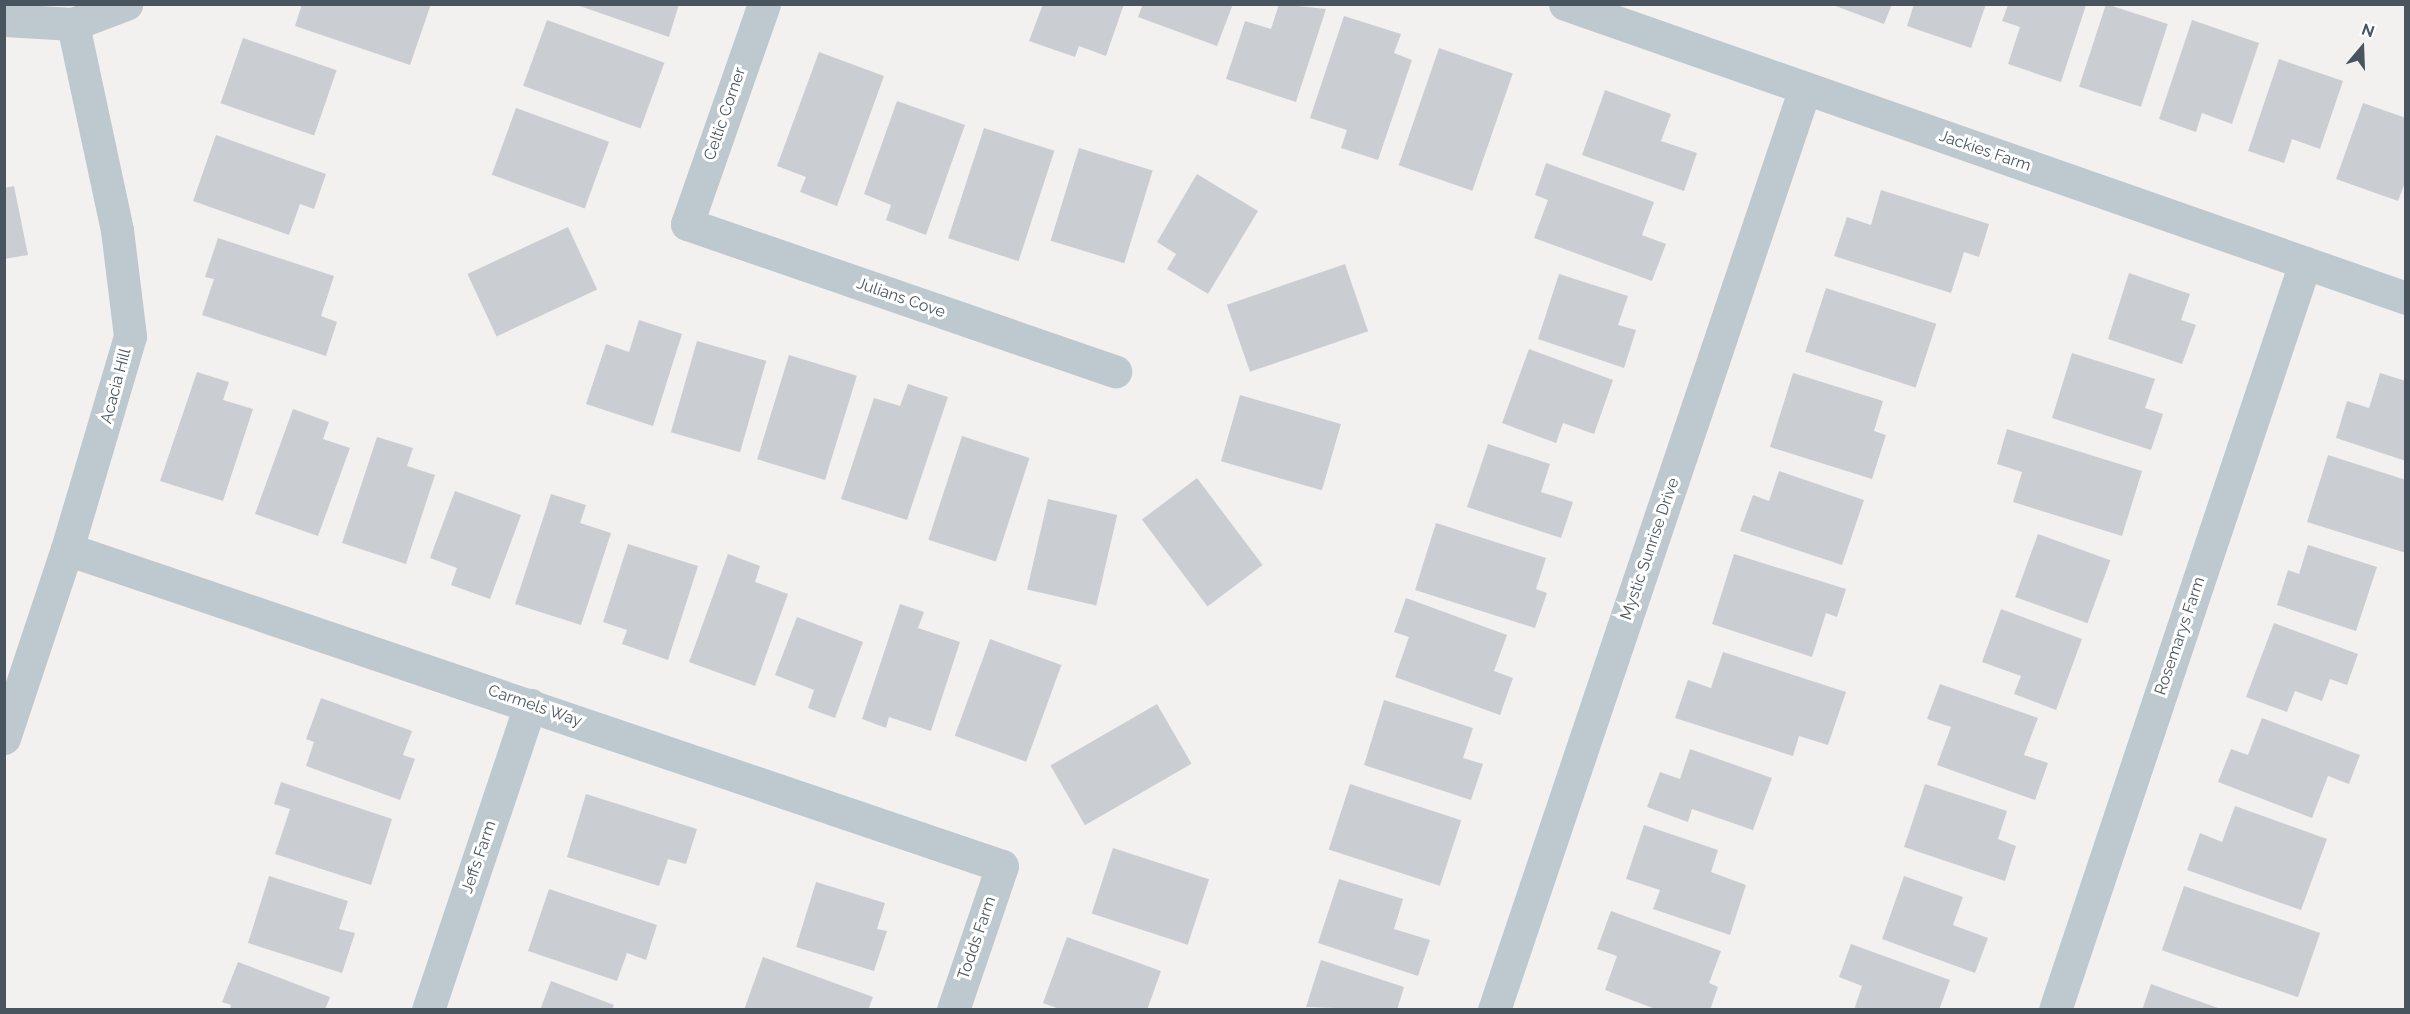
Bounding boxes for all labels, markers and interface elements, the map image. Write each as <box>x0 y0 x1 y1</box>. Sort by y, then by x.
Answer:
north arrow <box>2332 18 2392 78</box>
text: N <box>2359 20 2377 41</box>
street label: Celtic Corner <box>700 65 750 163</box>
street label: Jackies Farm <box>1937 126 2033 176</box>
street label: Julians Cove <box>854 274 948 322</box>
street label: Acacia Hill <box>97 346 135 426</box>
street label: Mystic Sunrise Drive <box>1617 475 1683 623</box>
street label: Rosemarys Farm <box>2151 574 2209 698</box>
street label: Carmels Way <box>485 681 585 731</box>
street label: Jeffs Farm <box>458 818 500 896</box>
street label: Todds Farm <box>954 894 1000 982</box>

